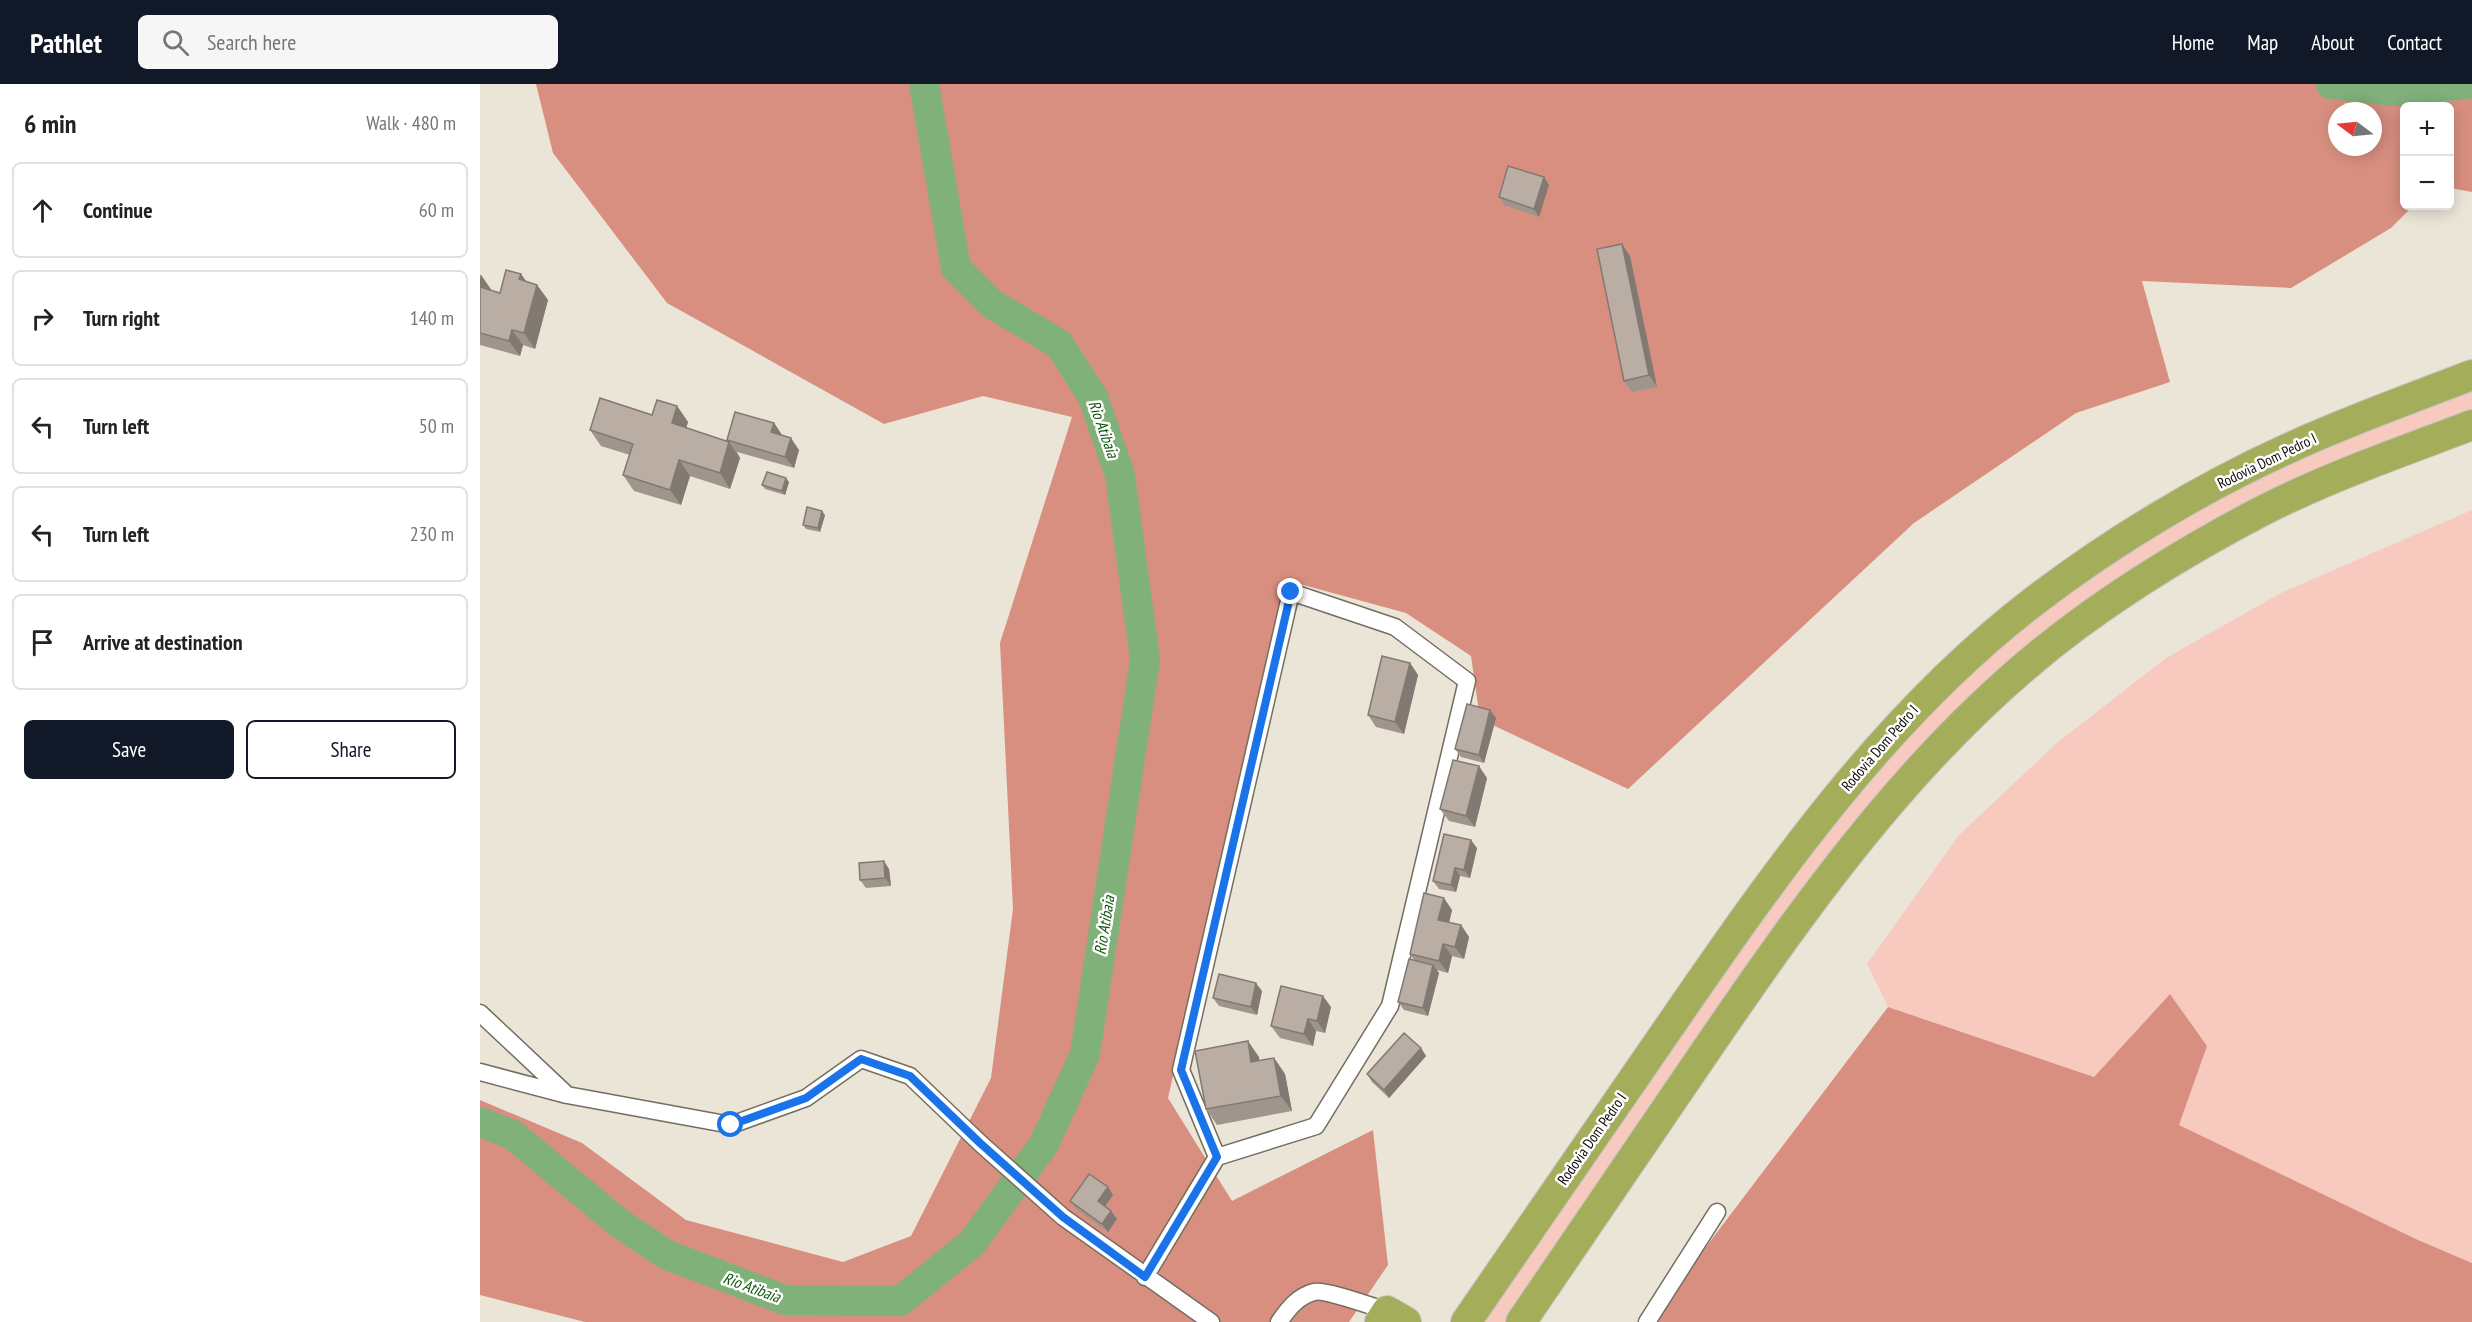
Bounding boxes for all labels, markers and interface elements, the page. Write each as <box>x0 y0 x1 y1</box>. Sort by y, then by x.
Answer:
search box <box>138 15 558 69</box>
text: Pathlet <box>30 24 102 61</box>
icon: search <box>159 26 192 59</box>
text: Search here <box>207 28 296 56</box>
text: Home <box>2172 29 2214 56</box>
text: Map <box>2247 29 2278 56</box>
text: About <box>2311 29 2354 56</box>
text: Contact <box>2387 29 2442 56</box>
north arrow <box>2328 102 2382 156</box>
map controls <box>2400 102 2454 210</box>
button: + <box>2400 102 2454 156</box>
text: 6 min <box>24 107 77 140</box>
text: Walk · 480 m <box>366 110 456 136</box>
button: − <box>2400 156 2454 210</box>
icon: ahead <box>26 194 59 227</box>
text: Continue <box>83 196 153 224</box>
text: 60 m <box>419 197 454 223</box>
icon: right <box>26 302 59 335</box>
text: Turn right <box>83 304 160 332</box>
text: 140 m <box>410 305 454 331</box>
water label: Rio Atibaia <box>1084 398 1124 462</box>
icon: left <box>26 410 59 443</box>
text: Turn left <box>83 412 149 440</box>
text: 50 m <box>419 413 454 439</box>
street label: Rodovia Dom Pedro I <box>2214 428 2319 493</box>
icon: left <box>26 518 59 551</box>
text: Turn left <box>83 520 149 548</box>
text: 230 m <box>410 521 454 547</box>
route end <box>1277 578 1303 604</box>
icon: arrive <box>26 626 59 659</box>
text: Arrive at destination <box>83 628 243 656</box>
street label: Rodovia Dom Pedro I <box>1837 701 1922 795</box>
button: Save <box>24 720 234 779</box>
button: Share <box>246 720 456 779</box>
water label: Rio Atibaia <box>1089 892 1119 956</box>
street label: Rodovia Dom Pedro I <box>1553 1089 1630 1188</box>
route start <box>717 1111 743 1137</box>
water label: Rio Atibaia <box>721 1267 785 1307</box>

